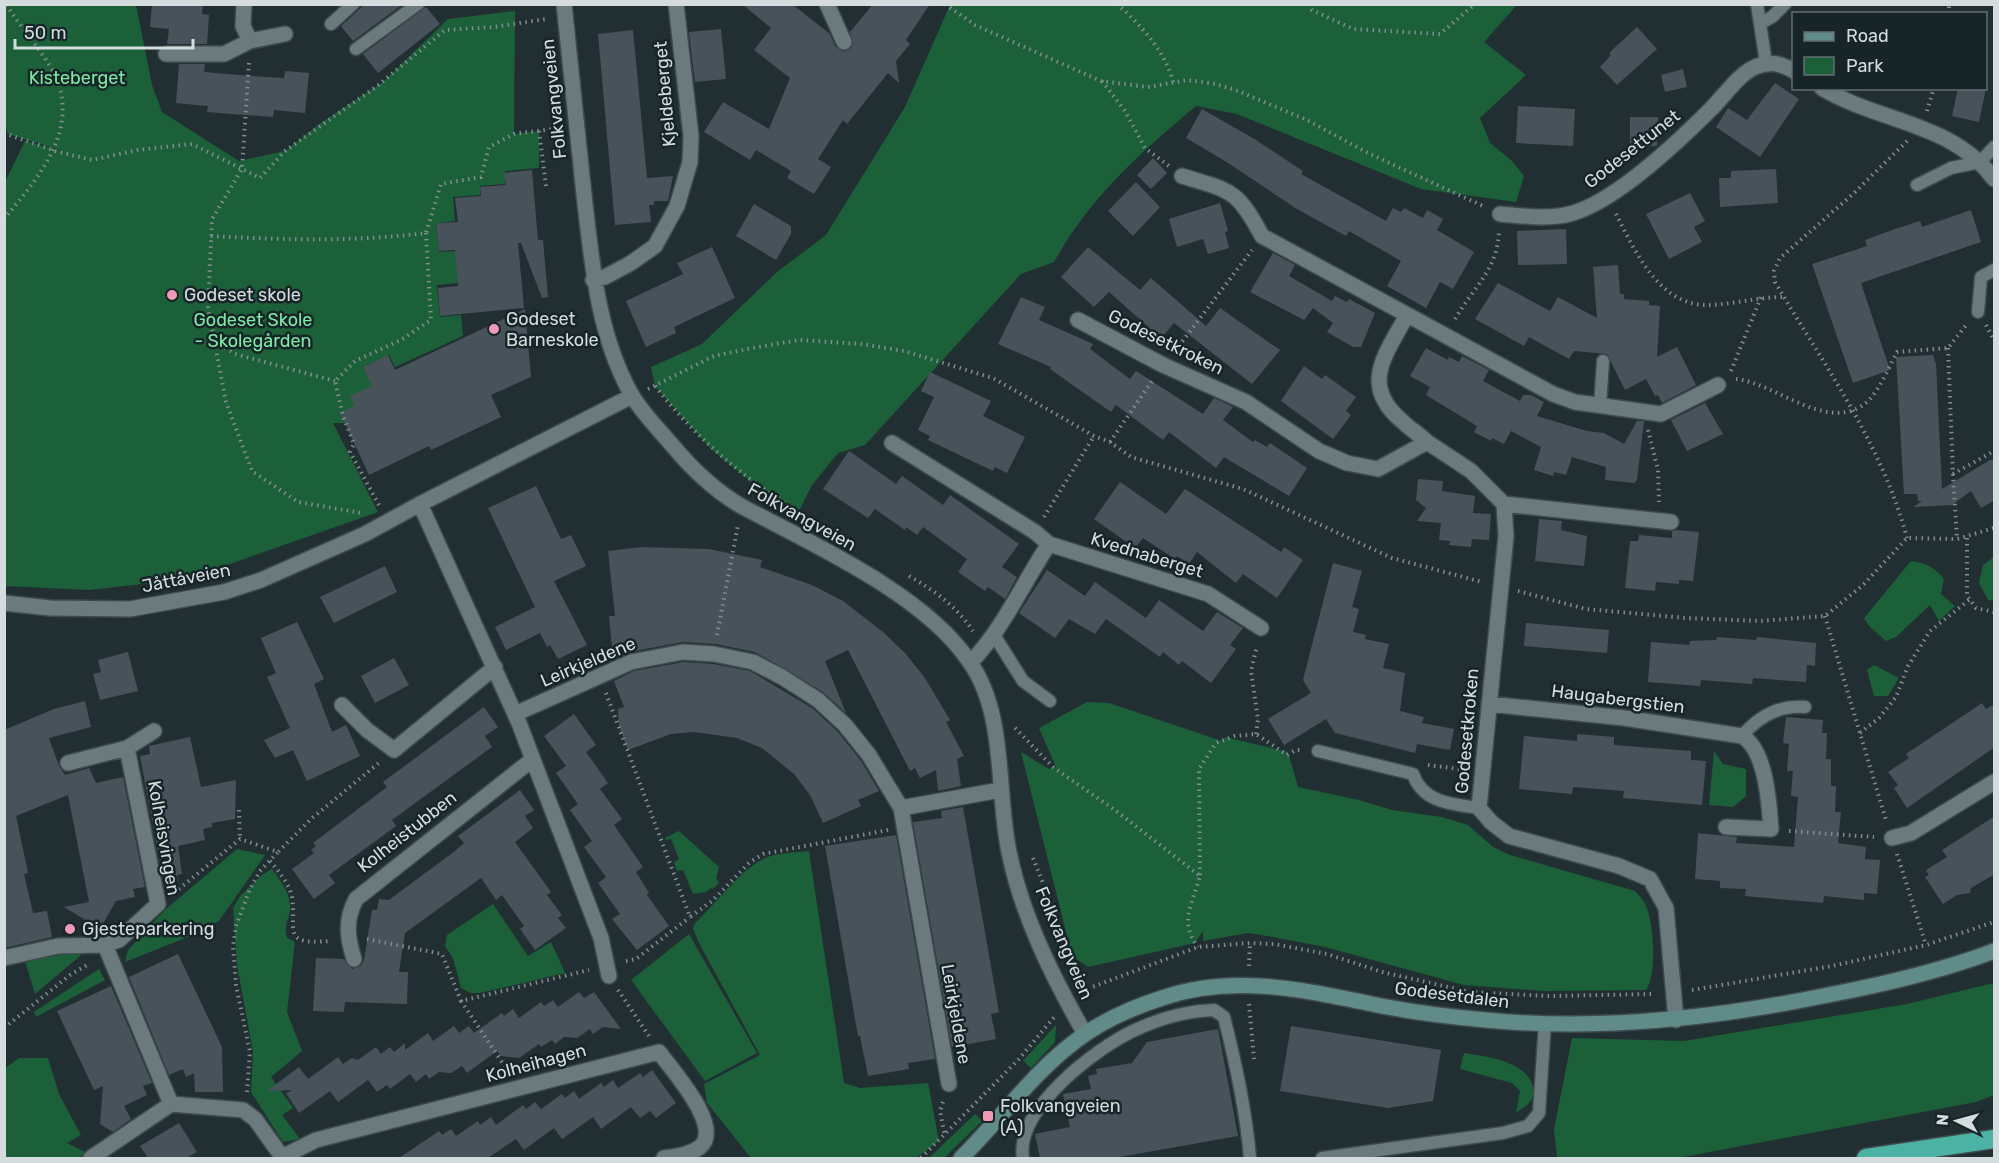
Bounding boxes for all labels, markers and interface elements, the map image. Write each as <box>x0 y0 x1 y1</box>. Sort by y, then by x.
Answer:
scale bar <box>15 12 194 50</box>
legend <box>1792 12 1987 90</box>
text: 50 m <box>24 22 67 44</box>
text: Road <box>1846 25 1889 47</box>
street label: Folkvangveien <box>537 38 571 160</box>
street label: Kjeldeberget <box>649 40 681 148</box>
text: Park <box>1846 55 1884 77</box>
park label: Kisteberget <box>29 67 125 89</box>
street label: Godesettunet <box>1580 105 1684 193</box>
place label: Godeset skole <box>184 284 301 306</box>
marker: Godeset skole <box>165 288 179 302</box>
street label: Godesetkroken <box>1105 305 1227 379</box>
place label: Godeset Barneskole <box>506 308 599 351</box>
park label: Godeset Skole - Skolegården <box>194 309 312 352</box>
marker: Godeset Barneskole <box>487 322 501 336</box>
street label: Folkvangveien <box>744 478 860 556</box>
street label: Kvednaberget <box>1088 527 1206 583</box>
street label: Jåttåveien <box>140 559 232 597</box>
street label: Leirkjeldene <box>537 632 639 692</box>
street label: Godesetkroken <box>1451 667 1483 795</box>
street label: Haugabergstien <box>1550 680 1686 718</box>
street label: Kolheisvingen <box>143 779 185 897</box>
street label: Kolheistubben <box>353 786 461 878</box>
street label: Folkvangveien <box>1030 883 1098 1003</box>
place label: Gjesteparkering <box>82 918 214 940</box>
marker: Gjesteparkering <box>63 922 77 936</box>
street label: Leirkjeldene <box>936 962 976 1066</box>
street label: Godesetdalen <box>1393 977 1511 1013</box>
street label: Kolheihagen <box>483 1039 589 1087</box>
north arrow <box>1927 1091 1987 1151</box>
place label: Folkvangveien (A) <box>1000 1095 1121 1138</box>
marker: Folkvangveien (A) <box>981 1109 995 1123</box>
text: N <box>1933 1113 1953 1126</box>

